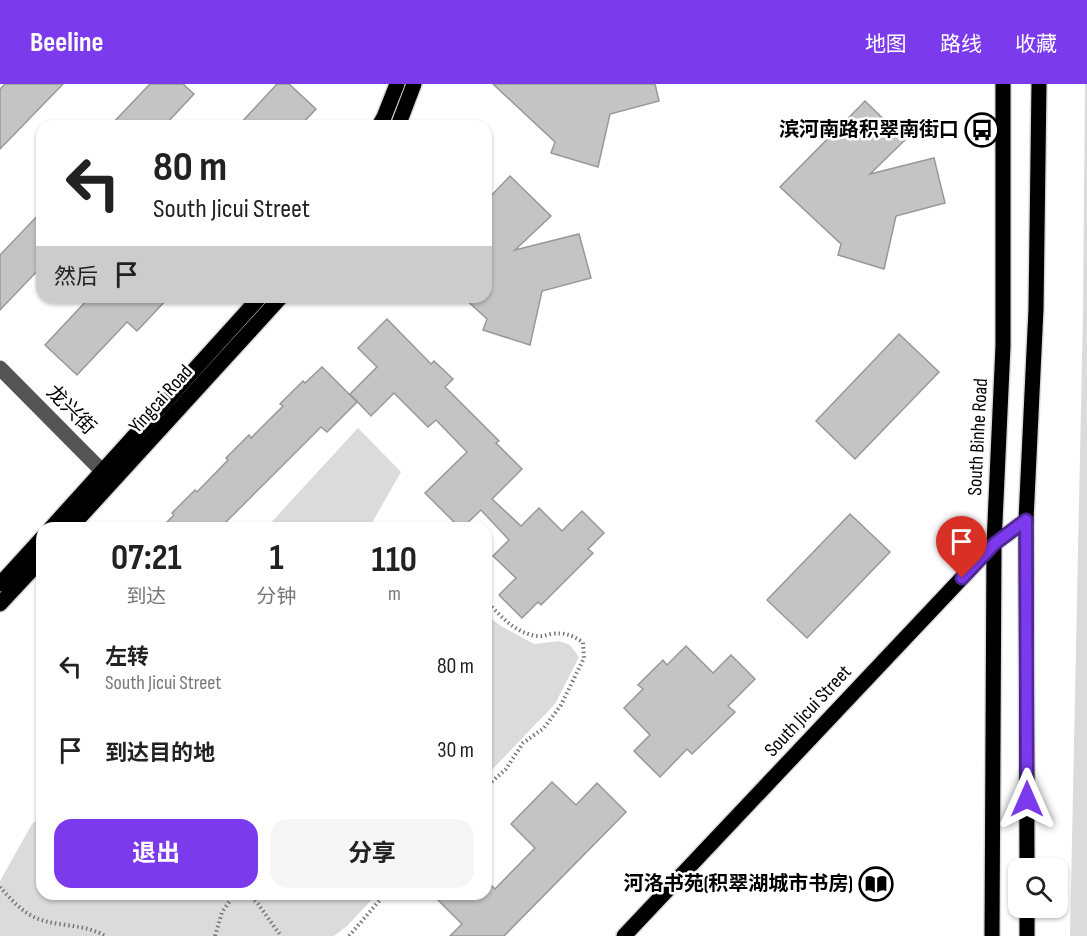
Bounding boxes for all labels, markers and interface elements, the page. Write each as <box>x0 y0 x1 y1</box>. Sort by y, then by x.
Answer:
text: Beeline <box>30 26 103 59</box>
text: 地图 <box>865 32 907 57</box>
text: 路线 <box>940 32 982 57</box>
text: 收藏 <box>1015 32 1057 57</box>
bus stop icon: 滨河南路积翠南街口 <box>964 112 1000 148</box>
place label: 滨河南路积翠南街口 <box>779 118 959 142</box>
text: 80 m <box>153 142 227 193</box>
icon: left <box>54 144 132 222</box>
text: South Jicui Street <box>153 193 310 225</box>
icon: arrive <box>110 258 143 291</box>
text: 然后 <box>54 264 98 291</box>
street label: Yingcai Road <box>124 360 198 438</box>
street label: South Binhe Road <box>963 378 993 496</box>
street label: 龙兴街 <box>41 380 101 440</box>
pin <box>936 516 987 578</box>
icon: arrive <box>945 525 978 558</box>
text: 07:21 <box>111 537 182 580</box>
text: 1 <box>270 537 284 580</box>
text: 110 <box>372 539 417 582</box>
text: m <box>388 582 401 606</box>
text: 到达 <box>126 585 166 609</box>
text: 分钟 <box>257 585 297 609</box>
text: 左转 <box>105 644 149 671</box>
icon: left <box>54 650 87 683</box>
text: 80 m <box>437 653 474 680</box>
street label: South Jicui Street <box>760 660 856 762</box>
text: South Jicui Street <box>105 671 221 695</box>
icon: arrive <box>54 734 87 767</box>
text: 30 m <box>437 737 474 764</box>
text: 到达目的地 <box>105 740 215 767</box>
position arrow <box>995 767 1059 831</box>
button: 退出 <box>54 819 258 888</box>
button: 分享 <box>270 819 474 888</box>
map controls <box>1008 858 1068 918</box>
button: search <box>1008 858 1068 918</box>
library icon: 河洛书苑(积翠湖城市书房) <box>858 866 894 902</box>
place label: 河洛书苑(积翠湖城市书房) <box>624 872 853 896</box>

